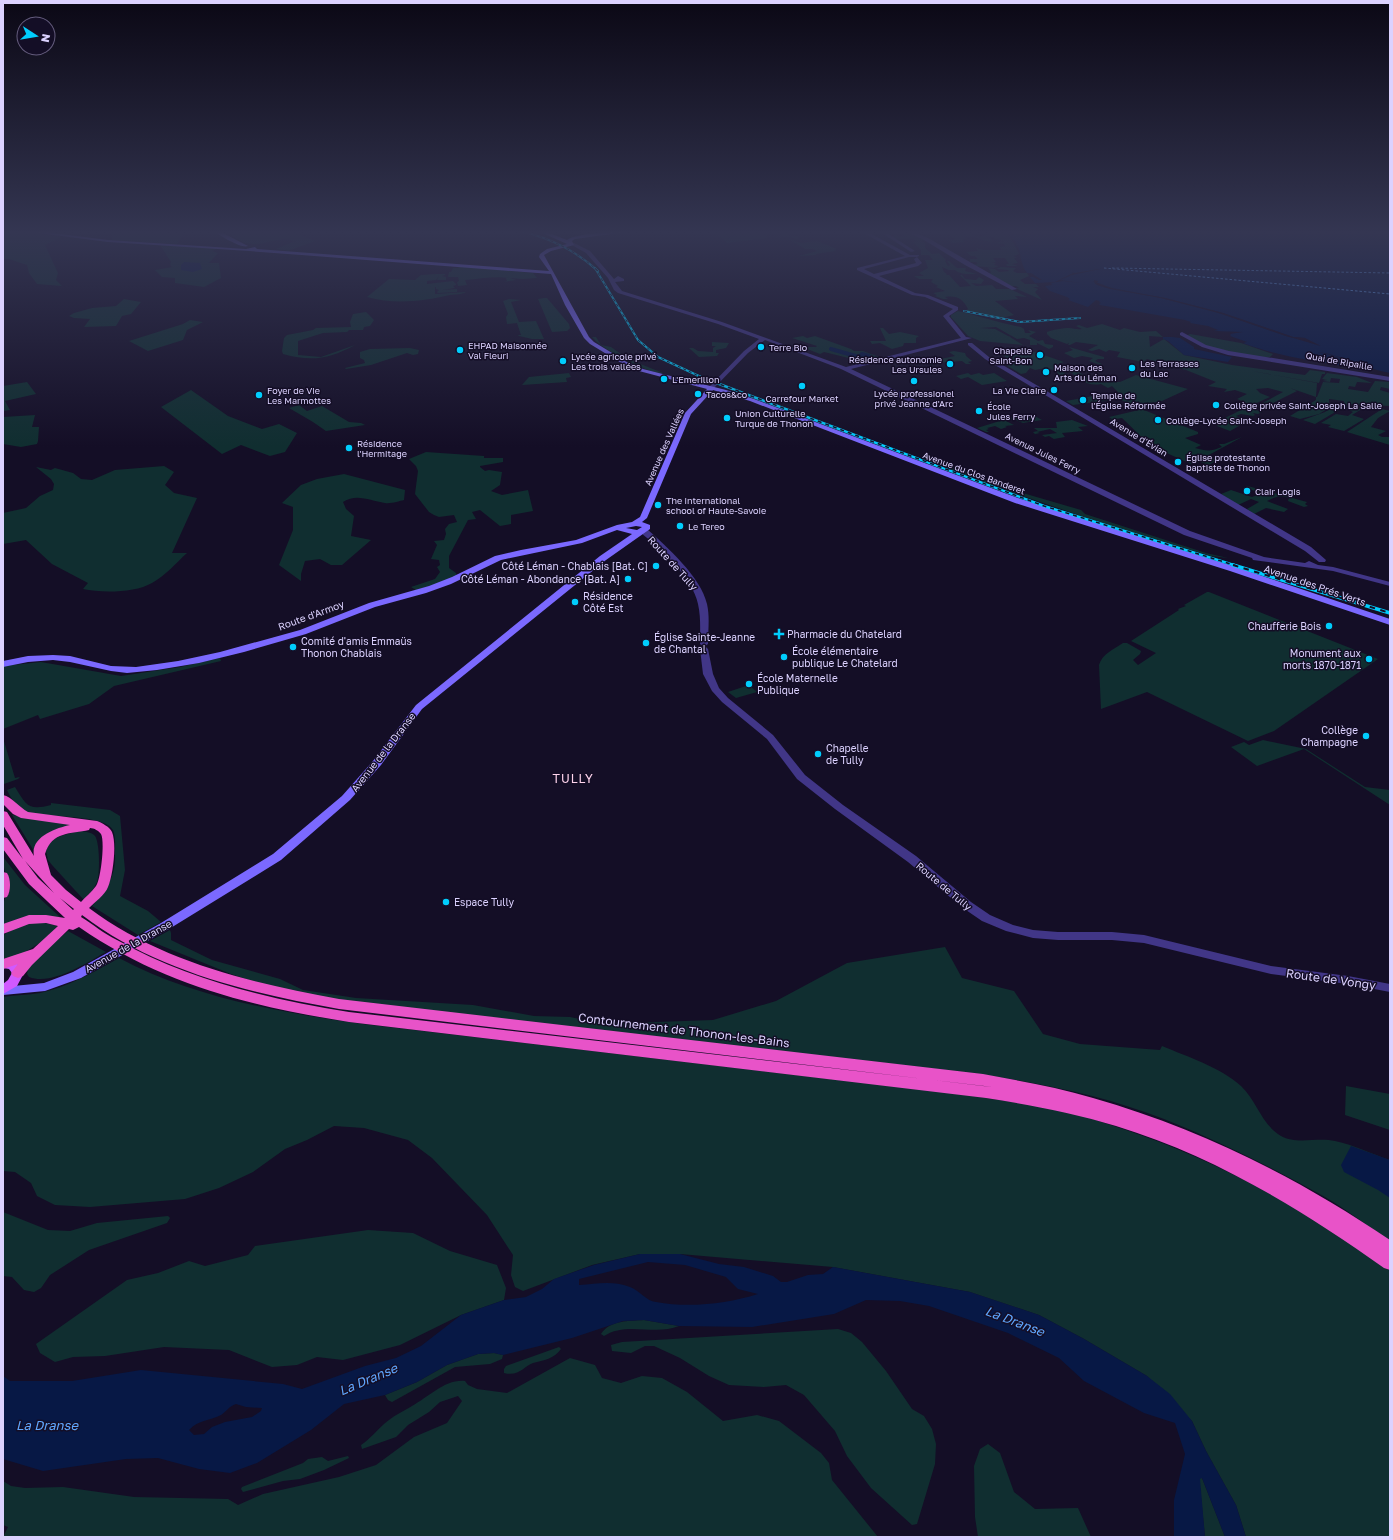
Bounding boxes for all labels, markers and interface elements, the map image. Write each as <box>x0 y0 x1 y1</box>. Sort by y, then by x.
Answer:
north arrow <box>16 16 56 56</box>
text: N <box>39 33 53 44</box>
place label: EHPAD Maisonnée Val Fleuri <box>468 340 547 361</box>
marker: Terre Bio <box>756 342 766 352</box>
place label: Terre Bio <box>769 342 807 353</box>
marker: EHPAD Maisonnée Val Fleuri <box>455 345 465 355</box>
place label: Chapelle Saint-Bon <box>989 345 1032 366</box>
marker: Chapelle Saint-Bon <box>1035 350 1045 360</box>
street label: Quai de Ripaille <box>1305 350 1373 372</box>
place label: Lycée agricole privé Les trois vallées <box>571 351 657 372</box>
place label: Résidence autonomie Les Ursules <box>849 354 942 375</box>
marker: Lycée agricole privé Les trois vallées <box>558 356 568 366</box>
place label: Les Terrasses du Lac <box>1140 358 1199 379</box>
marker: Résidence autonomie Les Ursules <box>945 359 955 369</box>
place label: Maison des Arts du Léman <box>1054 362 1116 383</box>
marker: Les Terrasses du Lac <box>1127 363 1137 373</box>
marker: Maison des Arts du Léman <box>1041 367 1051 377</box>
marker: L'Emerillon <box>659 374 669 384</box>
place label: L'Emerillon <box>672 374 719 385</box>
marker: Lycée professionel privé Jeanne d'Arc <box>909 376 919 386</box>
marker: Carrefour Market <box>797 381 807 391</box>
place label: Foyer de Vie Les Marmottes <box>267 385 331 406</box>
place label: La Vie Claire <box>992 385 1046 396</box>
marker: La Vie Claire <box>1049 385 1059 395</box>
place label: Lycée professionel privé Jeanne d'Arc <box>874 388 954 409</box>
marker: Tacos&co <box>693 389 703 399</box>
place label: Tacos&co <box>706 389 747 400</box>
marker: Foyer de Vie Les Marmottes <box>254 390 264 400</box>
place label: Temple de l'Église Réformée <box>1091 390 1166 411</box>
place label: Carrefour Market <box>765 393 839 404</box>
marker: Temple de l'Église Réformée <box>1078 395 1088 405</box>
marker: Collège privée Saint-Joseph La Salle <box>1211 400 1221 410</box>
place label: Collège privée Saint-Joseph La Salle <box>1224 400 1382 411</box>
place label: École Jules Ferry <box>987 401 1035 422</box>
marker: École Jules Ferry <box>974 406 984 416</box>
street label: Avenue des Vallées <box>642 407 686 487</box>
place label: Union Culturelle Turque de Thonon <box>735 408 813 429</box>
marker: Union Culturelle Turque de Thonon <box>722 413 732 423</box>
marker: Collège-Lycée Saint-Joseph <box>1153 415 1163 425</box>
place label: Collège-Lycée Saint-Joseph <box>1166 415 1286 426</box>
street label: Avenue d'Évian <box>1108 416 1170 458</box>
street label: Avenue Jules Ferry <box>1004 430 1082 476</box>
place label: Résidence l'Hermitage <box>357 438 407 459</box>
marker: Résidence l'Hermitage <box>344 443 354 453</box>
street label: Avenue du Clos Banderet <box>921 449 1027 497</box>
place label: Église protestante baptiste de Thonon <box>1186 452 1270 473</box>
marker: Église protestante baptiste de Thonon <box>1173 457 1183 467</box>
marker: Clair Logis <box>1242 486 1252 496</box>
place label: Clair Logis <box>1255 486 1301 497</box>
place label: The international school of Haute-Savoie <box>666 495 766 516</box>
marker: The international school of Haute-Savoie <box>653 500 663 510</box>
marker: Le Tereo <box>675 521 685 531</box>
place label: Le Tereo <box>688 521 725 532</box>
street label: Route de Tully <box>646 533 701 593</box>
place label: Côté Léman - Chablais [Bat. C] <box>502 560 648 572</box>
marker: Côté Léman - Chablais [Bat. C] <box>651 561 661 571</box>
street label: Avenue des Prés Verts <box>1263 562 1367 608</box>
place label: Côté Léman - Abondance [Bat. A] <box>461 573 620 585</box>
marker: Côté Léman - Abondance [Bat. A] <box>623 574 633 584</box>
place label: Résidence Côté Est <box>583 590 633 614</box>
street label: Route d'Armoy <box>276 597 346 633</box>
marker: Résidence Côté Est <box>570 597 580 607</box>
place label: Chaufferie Bois <box>1248 620 1321 632</box>
marker: Chaufferie Bois <box>1324 621 1334 631</box>
place label: Pharmacie du Chatelard <box>787 628 902 640</box>
marker: Pharmacie du Chatelard <box>774 629 784 639</box>
place label: Église Sainte-Jeanne de Chantal <box>654 631 755 655</box>
place label: Comité d'amis Emmaüs Thonon Chablais <box>301 635 412 659</box>
marker: Église Sainte-Jeanne de Chantal <box>641 638 651 648</box>
marker: Comité d'amis Emmaüs Thonon Chablais <box>288 642 298 652</box>
place label: École élémentaire publique Le Chatelard <box>792 645 898 669</box>
place label: Monument aux morts 1870-1871 <box>1283 647 1361 671</box>
marker: École élémentaire publique Le Chatelard <box>779 652 789 662</box>
marker: Monument aux morts 1870-1871 <box>1364 654 1374 664</box>
place label: École Maternelle Publique <box>757 672 838 696</box>
marker: École Maternelle Publique <box>744 679 754 689</box>
street label: Avenue de la Dranse <box>348 710 418 794</box>
place label: Collège Champagne <box>1301 724 1358 748</box>
marker: Collège Champagne <box>1361 731 1371 741</box>
place label: Chapelle de Tully <box>826 742 869 766</box>
marker: Chapelle de Tully <box>813 749 823 759</box>
district label: TULLY <box>552 771 594 786</box>
street label: Route de Tully <box>914 859 974 913</box>
place label: Espace Tully <box>454 896 514 908</box>
marker: Espace Tully <box>441 897 451 907</box>
street label: Avenue de la Dranse <box>83 917 174 975</box>
street label: Route de Vongy <box>1285 965 1377 993</box>
street label: Contournement de Thonon-les-Bains <box>577 1010 791 1050</box>
water label: La Dranse <box>983 1302 1048 1340</box>
water label: La Dranse <box>336 1359 401 1398</box>
water label: La Dranse <box>16 1417 79 1433</box>

